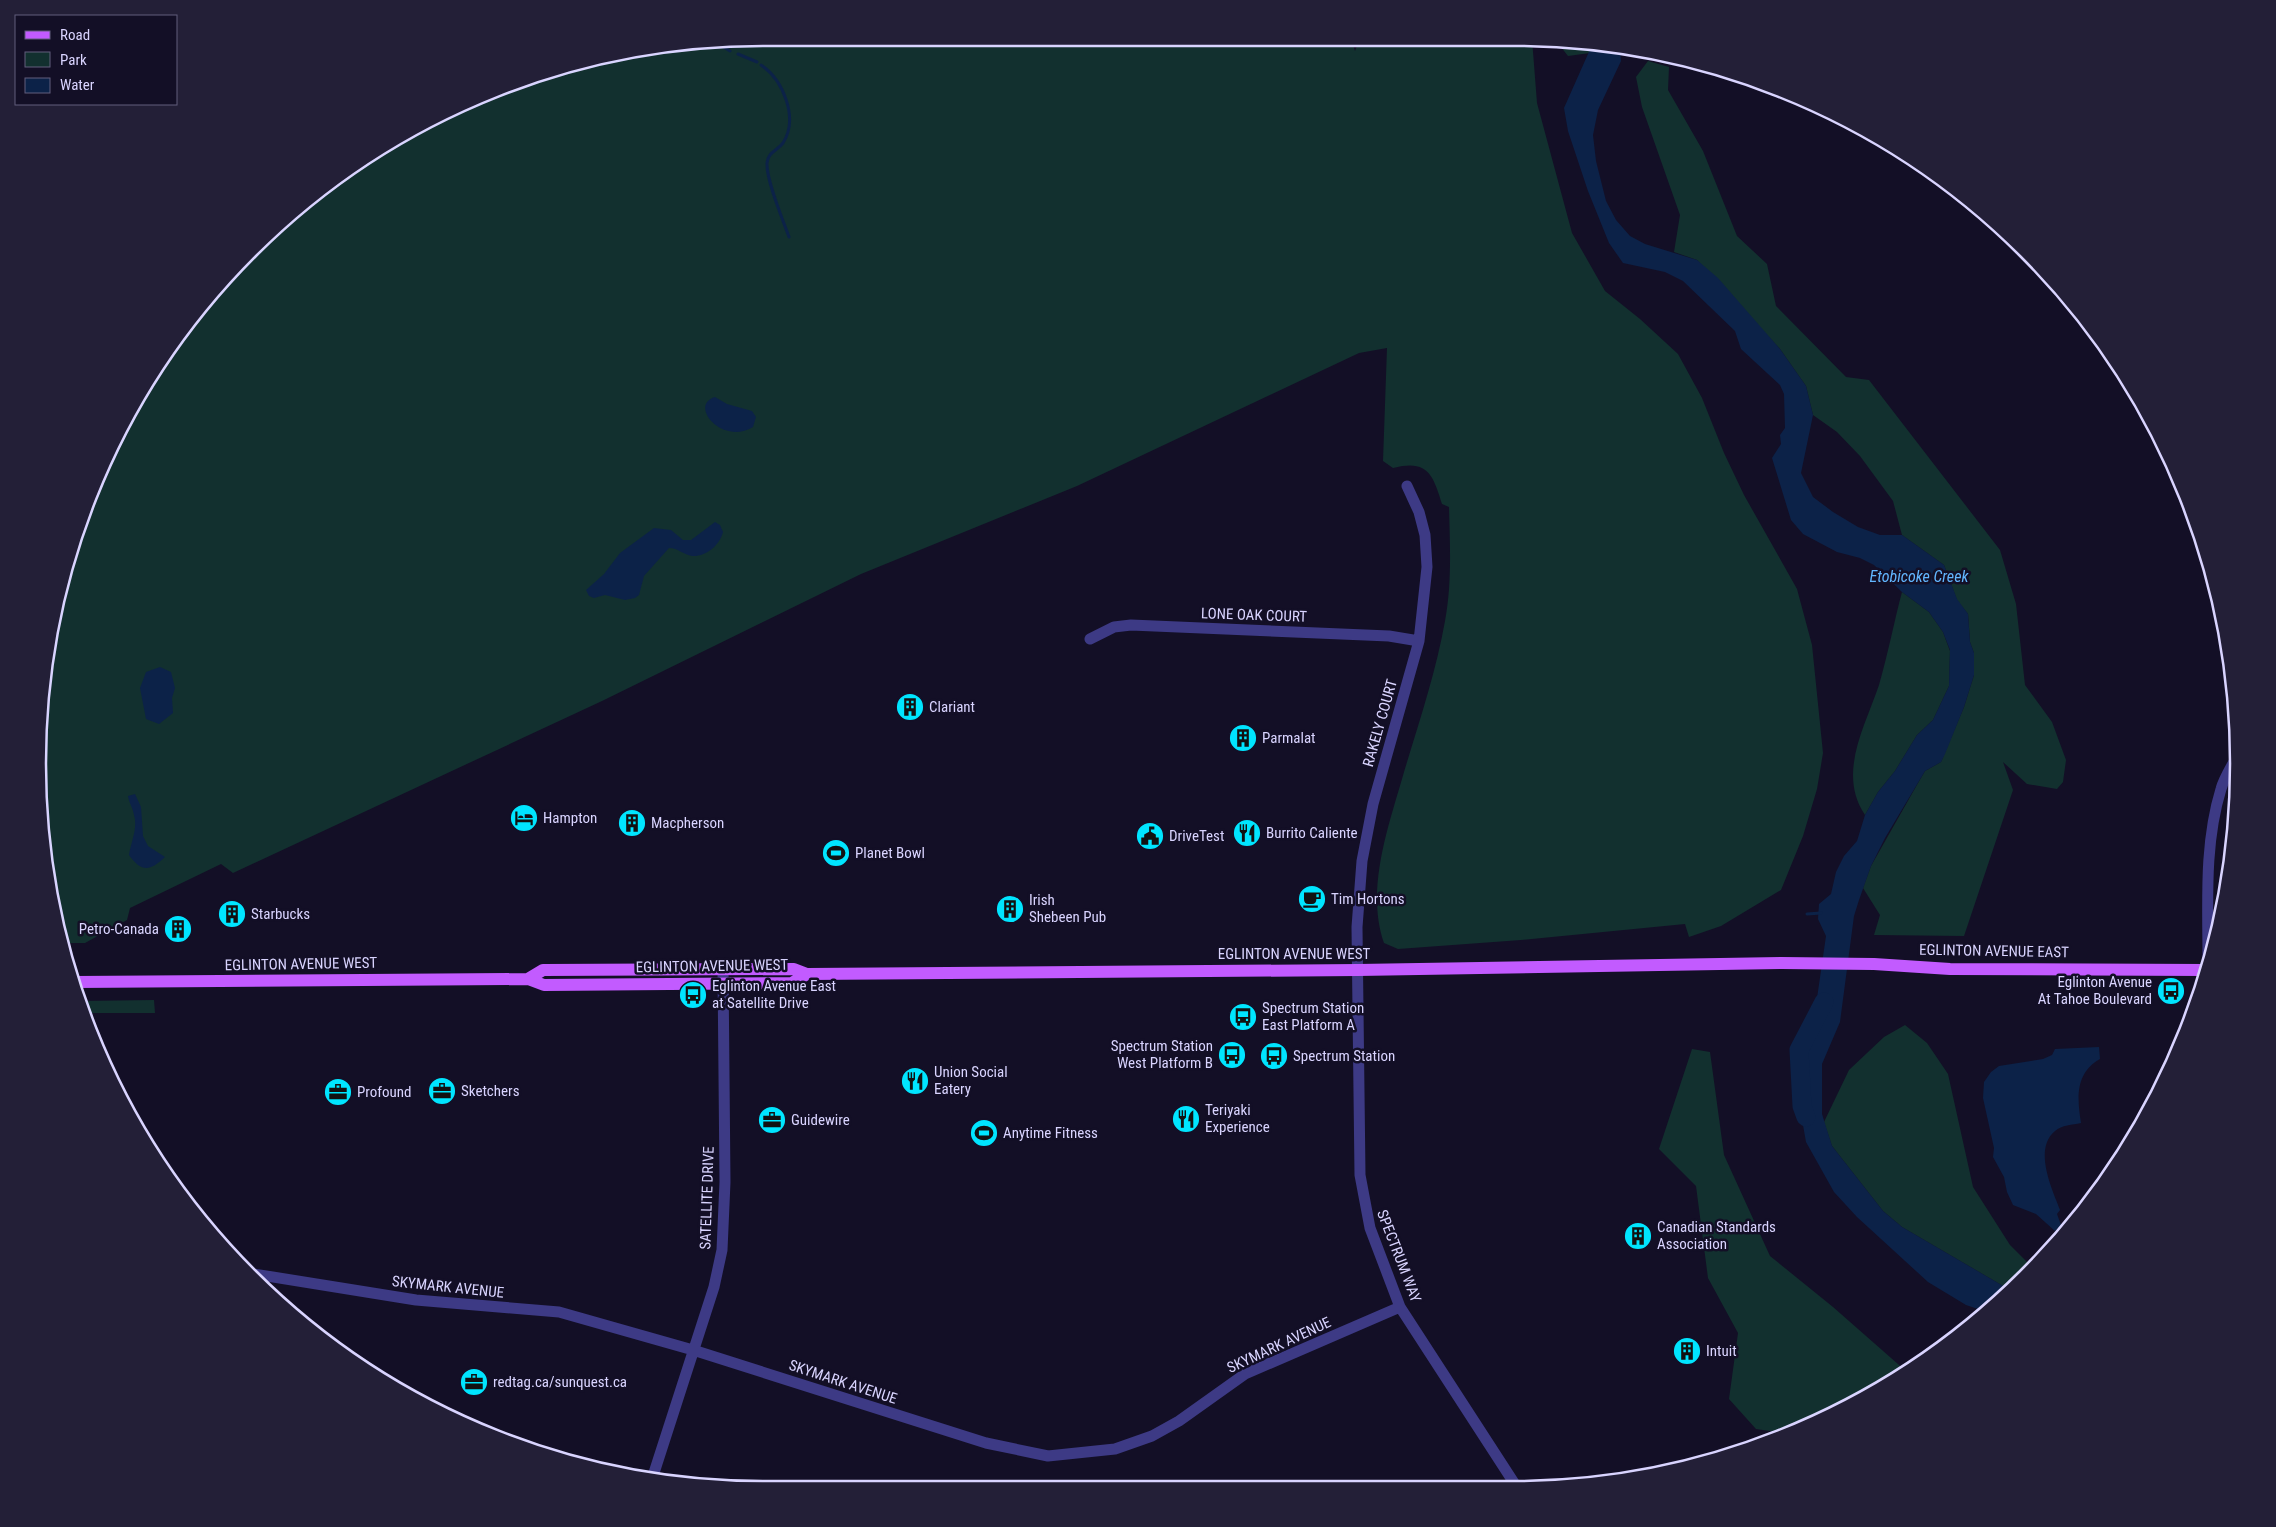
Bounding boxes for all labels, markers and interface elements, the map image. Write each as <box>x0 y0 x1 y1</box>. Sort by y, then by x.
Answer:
legend <box>15 15 178 105</box>
text: Road <box>60 26 90 44</box>
text: Park <box>60 51 87 69</box>
text: Water <box>60 76 95 94</box>
water label: Etobicoke Creek <box>1870 567 1969 586</box>
street label: LONE OAK COURT <box>1201 604 1308 626</box>
street label: RAKELY COURT <box>1359 677 1401 769</box>
building icon: Clariant <box>895 692 925 722</box>
place label: Clariant <box>929 698 975 716</box>
building icon: Parmalat <box>1228 723 1258 753</box>
place label: Parmalat <box>1262 729 1316 747</box>
hotel icon: Hampton <box>509 803 539 833</box>
building icon: Macpherson <box>617 808 647 838</box>
place label: Hampton <box>543 809 597 827</box>
place label: Macpherson <box>651 814 724 832</box>
restaurant icon: Burrito Caliente <box>1232 818 1262 848</box>
public building icon: DriveTest <box>1135 821 1165 851</box>
place label: Burrito Caliente <box>1266 824 1358 842</box>
place label: DriveTest <box>1169 827 1224 845</box>
sports icon: Planet Bowl <box>821 838 851 868</box>
place label: Planet Bowl <box>855 844 925 862</box>
cafe icon: Tim Hortons <box>1297 884 1327 914</box>
place label: Tim Hortons <box>1331 890 1405 908</box>
place label: Irish Shebeen Pub <box>1029 891 1106 926</box>
building icon: Irish Shebeen Pub <box>995 894 1025 924</box>
building icon: Starbucks <box>217 899 247 929</box>
place label: Starbucks <box>251 905 310 923</box>
building icon: Petro-Canada <box>163 914 193 944</box>
place label: Petro-Canada <box>79 920 159 938</box>
street label: EGLINTON AVENUE EAST <box>1919 941 2069 961</box>
street label: EGLINTON AVENUE WEST <box>1218 945 1370 963</box>
street label: EGLINTON AVENUE WEST <box>225 954 378 974</box>
street label: EGLINTON AVENUE WEST <box>636 956 789 976</box>
place label: Eglinton Avenue At Tahoe Boulevard <box>2038 973 2152 1008</box>
bus stop icon: Eglinton Avenue At Tahoe Boulevard <box>2156 976 2186 1006</box>
place label: Eglinton Avenue East at Satellite Drive <box>712 977 836 1012</box>
bus stop icon: Eglinton Avenue East at Satellite Drive <box>678 980 708 1010</box>
place label: Spectrum Station East Platform A <box>1262 999 1364 1034</box>
bus stop icon: Spectrum Station East Platform A <box>1228 1002 1258 1032</box>
place label: Spectrum Station West Platform B <box>1111 1037 1213 1072</box>
bus stop icon: Spectrum Station West Platform B <box>1217 1040 1247 1070</box>
bus stop icon: Spectrum Station <box>1259 1041 1289 1071</box>
place label: Spectrum Station <box>1293 1047 1395 1065</box>
place label: Union Social Eatery <box>934 1063 1008 1098</box>
restaurant icon: Union Social Eatery <box>900 1066 930 1096</box>
office icon: Sketchers <box>427 1076 457 1106</box>
office icon: Profound <box>323 1077 353 1107</box>
place label: Sketchers <box>461 1082 520 1100</box>
place label: Profound <box>357 1083 412 1101</box>
place label: Teriyaki Experience <box>1205 1101 1270 1136</box>
restaurant icon: Teriyaki Experience <box>1171 1104 1201 1134</box>
office icon: Guidewire <box>757 1105 787 1135</box>
place label: Guidewire <box>791 1111 850 1129</box>
sports icon: Anytime Fitness <box>969 1118 999 1148</box>
place label: Anytime Fitness <box>1003 1124 1098 1142</box>
street label: SATELLITE DRIVE <box>696 1146 718 1250</box>
street label: SPECTRUM WAY <box>1373 1207 1425 1305</box>
place label: Canadian Standards Association <box>1657 1218 1776 1253</box>
building icon: Canadian Standards Association <box>1623 1221 1653 1251</box>
street label: SKYMARK AVENUE <box>391 1272 505 1302</box>
street label: SKYMARK AVENUE <box>1224 1313 1334 1377</box>
building icon: Intuit <box>1672 1336 1702 1366</box>
place label: Intuit <box>1706 1342 1737 1360</box>
street label: SKYMARK AVENUE <box>787 1356 899 1408</box>
office icon: redtag.ca/sunquest.ca <box>459 1367 489 1397</box>
place label: redtag.ca/sunquest.ca <box>493 1373 627 1391</box>

